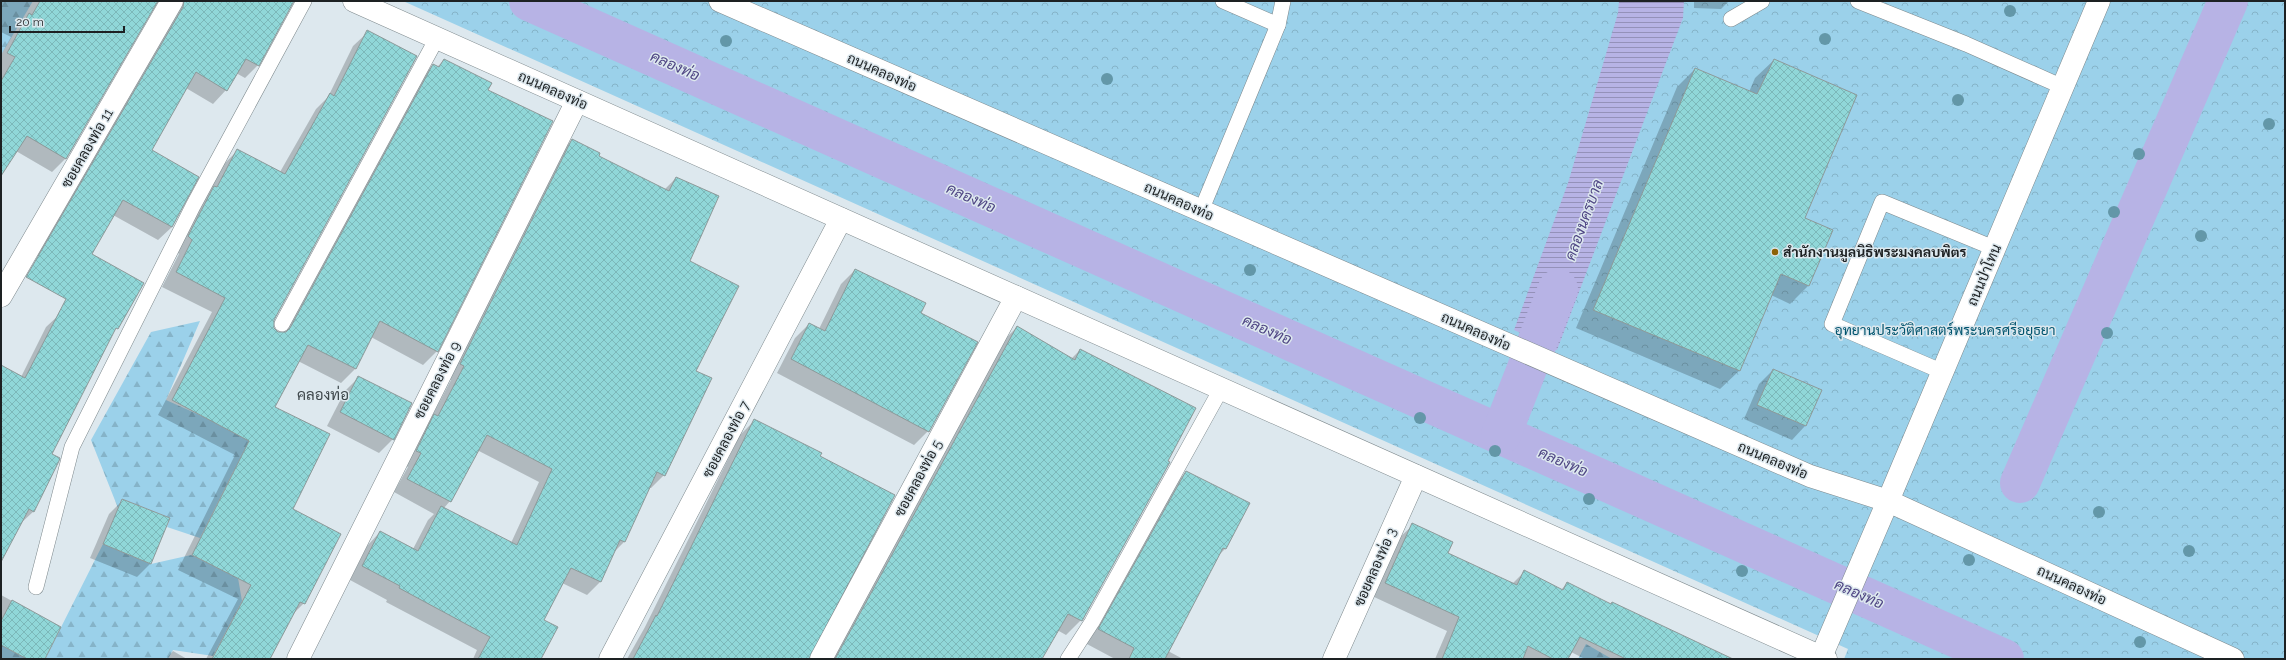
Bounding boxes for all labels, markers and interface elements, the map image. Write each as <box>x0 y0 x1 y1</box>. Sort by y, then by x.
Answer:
scale bar <box>10 8 124 34</box>
text: 20 m <box>16 15 44 29</box>
water label: คลองท่อ <box>648 46 703 85</box>
street label: ถนนคลองท่อ <box>845 50 919 94</box>
street label: ถนนคลองท่อ <box>516 68 590 112</box>
street label: ซอยคลองท่อ 11 <box>58 105 116 191</box>
water label: คลองนครบาล <box>1561 177 1607 263</box>
water label: คลองท่อ <box>944 178 999 217</box>
street label: ถนนคลองท่อ <box>1142 179 1216 223</box>
street label: ถนนป่าโทน <box>1964 242 2004 308</box>
place label: สำนักงานมูลนิธิพระมงคลบพิตร <box>1783 244 1966 263</box>
marker: สำนักงานมูลนิธิพระมงคลบพิตร <box>1770 247 1780 257</box>
street label: ถนนคลองท่อ <box>1439 309 1513 353</box>
water label: คลองท่อ <box>1240 310 1295 349</box>
park label: อุทยานประวัติศาสตร์พระนครศรีอยุธยา <box>1834 321 2056 340</box>
street label: ซอยคลองท่อ 9 <box>411 338 463 422</box>
district label: คลองท่อ <box>297 385 349 404</box>
street label: ซอยคลองท่อ 7 <box>699 398 753 480</box>
street label: ซอยคลองท่อ 5 <box>891 437 945 519</box>
street label: ถนนคลองท่อ <box>1736 438 1810 482</box>
water label: คลองท่อ <box>1536 442 1591 481</box>
street label: ซอยคลองท่อ 3 <box>1351 525 1399 609</box>
street label: ถนนคลองท่อ <box>2035 562 2109 608</box>
water label: คลองท่อ <box>1832 574 1887 613</box>

